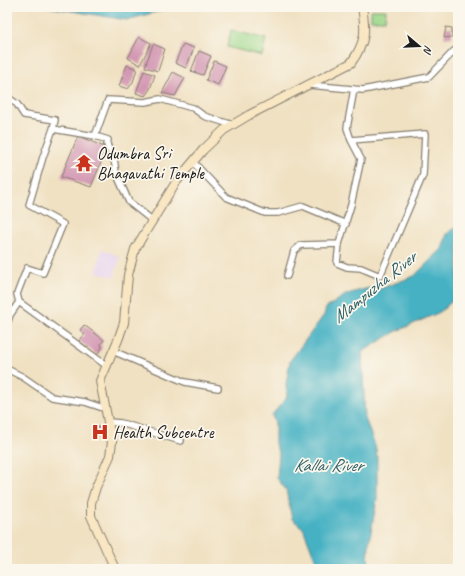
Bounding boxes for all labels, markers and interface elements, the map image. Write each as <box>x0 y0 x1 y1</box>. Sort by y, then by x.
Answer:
north arrow <box>399 26 439 66</box>
text: N <box>420 44 436 57</box>
place label: Odumbra Sri Bhagavathi Temple <box>97 143 205 184</box>
temple icon: Odumbra Sri Bhagavathi Temple <box>74 153 94 173</box>
water label: Mampuzha River <box>328 244 423 327</box>
hospital icon: Health Subcentre <box>90 422 110 442</box>
place label: Health Subcentre <box>113 422 215 443</box>
water label: Kallai River <box>294 454 366 476</box>

